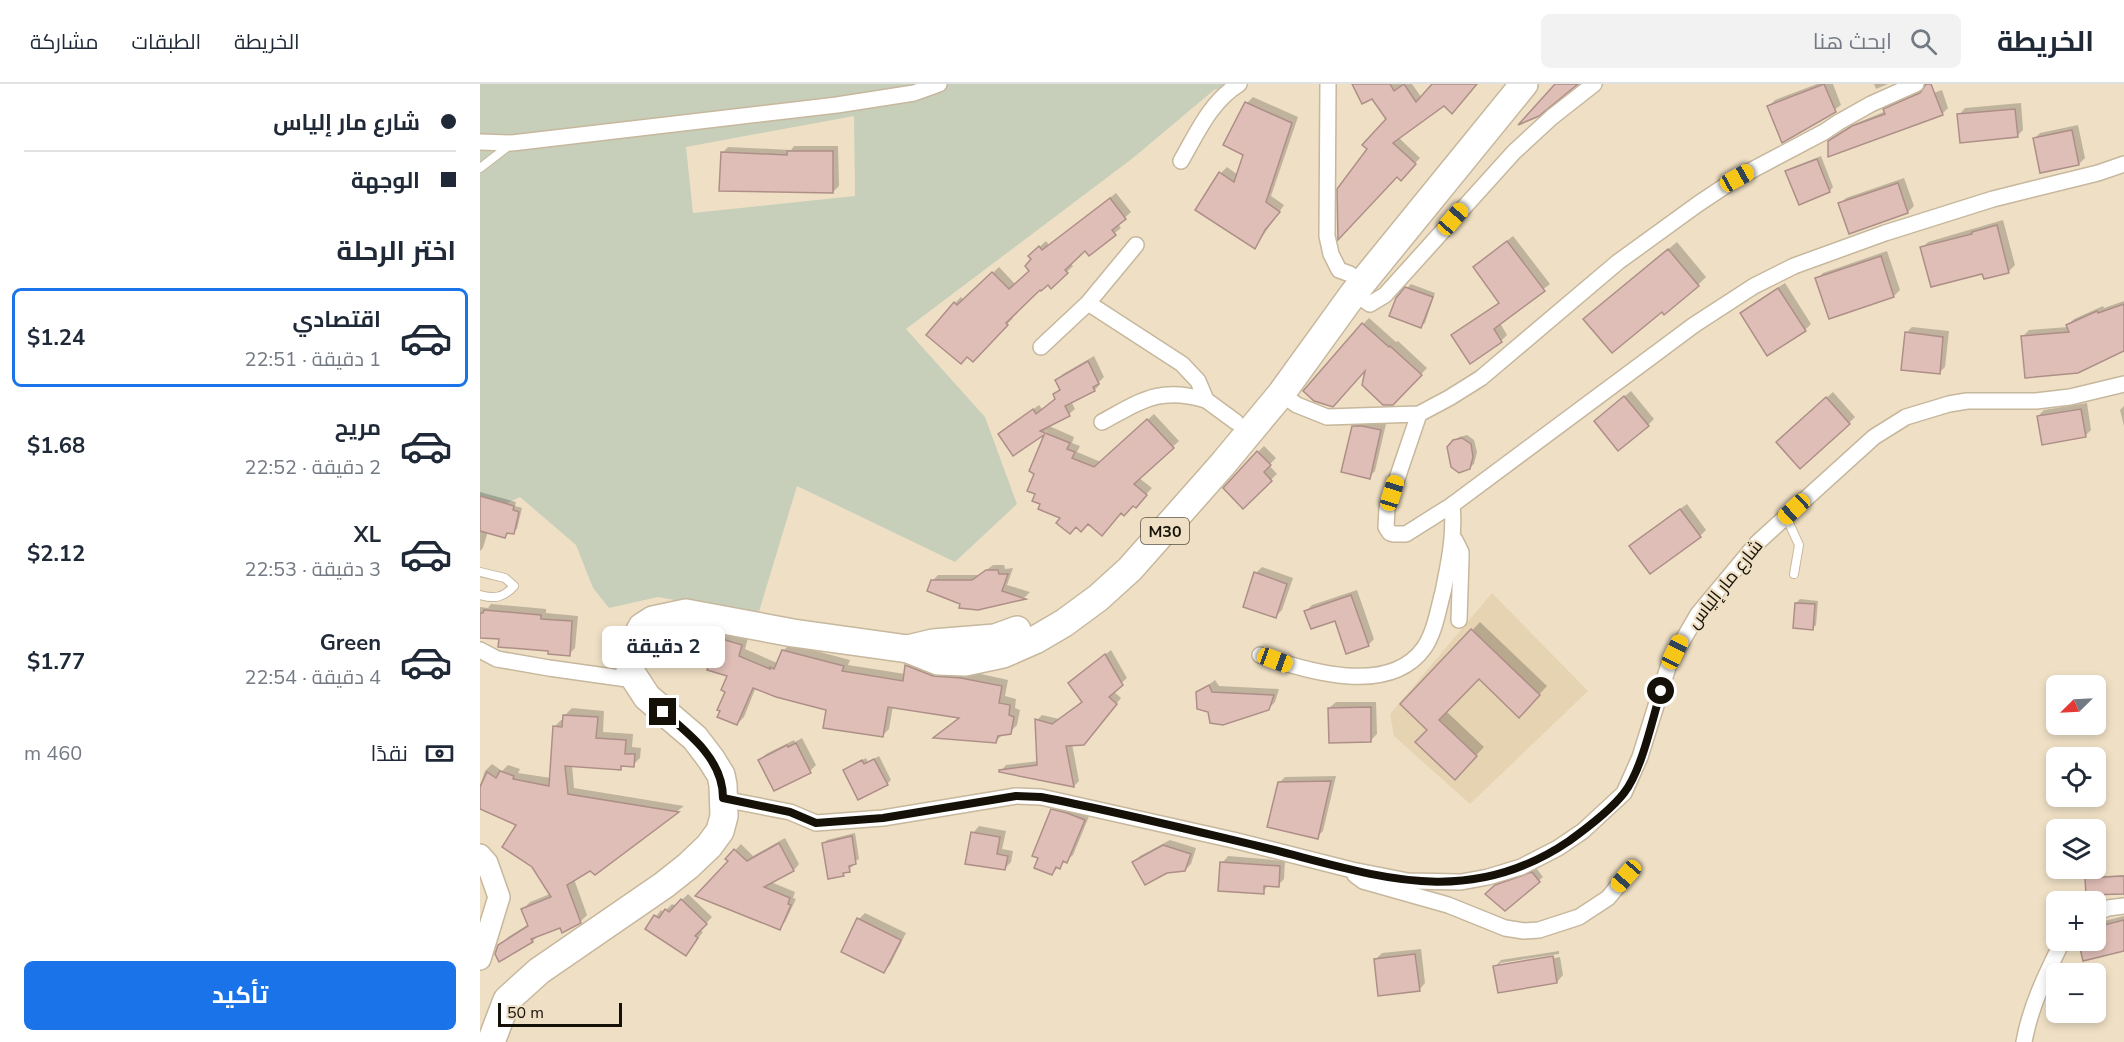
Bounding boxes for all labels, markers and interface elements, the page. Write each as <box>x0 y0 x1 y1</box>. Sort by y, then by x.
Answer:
search box <box>1541 14 1961 68</box>
text: الخريطة <box>1997 23 2094 61</box>
icon: search <box>1907 25 1940 58</box>
text: ابحث هنا <box>1813 27 1892 57</box>
text: مشاركة <box>30 28 99 56</box>
text: الطبقات <box>132 28 201 56</box>
text: الخريطة <box>234 28 300 56</box>
text: شارع مار إلياس <box>273 108 420 138</box>
car <box>1717 161 1757 195</box>
text: الوجهة <box>351 166 420 196</box>
car <box>1434 200 1472 238</box>
text: اختر الرحلة <box>336 233 456 270</box>
text: اقتصادي <box>292 305 381 335</box>
icon: car <box>399 311 453 365</box>
text: $1.24 <box>27 323 85 353</box>
text: 1 دقيقة · 22:51 <box>244 346 381 373</box>
text: مريح <box>335 413 381 443</box>
icon: car <box>399 419 453 473</box>
text: $1.68 <box>27 431 85 461</box>
text: 2 دقيقة · 22:52 <box>244 454 381 481</box>
car <box>1378 473 1406 513</box>
car <box>1775 490 1813 528</box>
road number: M30 <box>1141 518 1189 544</box>
text: XL <box>354 520 381 550</box>
icon: car <box>399 527 453 581</box>
street label: شارع مار إلياس <box>1682 535 1768 633</box>
text: $2.12 <box>27 539 85 569</box>
text: 3 دقيقة · 22:53 <box>244 556 381 583</box>
callout: 2 دقيقة <box>602 625 724 667</box>
text: Green <box>320 628 381 658</box>
car <box>1659 632 1691 672</box>
text: 2 دقيقة <box>627 633 700 660</box>
icon: car <box>399 635 453 689</box>
car <box>1255 645 1295 675</box>
text: $1.77 <box>27 647 85 677</box>
text: 4 دقيقة · 22:54 <box>244 664 381 691</box>
north arrow <box>2046 675 2106 735</box>
map controls <box>2046 675 2106 1023</box>
route start <box>1647 677 1674 704</box>
route end <box>649 698 676 725</box>
icon: cash <box>423 737 456 770</box>
text: نقدًا <box>370 739 408 769</box>
text: 460 m <box>24 740 82 767</box>
button: locate <box>2046 747 2106 807</box>
button: layers <box>2046 819 2106 879</box>
car <box>1607 857 1645 895</box>
button: + <box>2046 891 2106 951</box>
button: تأكيد <box>24 961 456 1030</box>
button: − <box>2046 963 2106 1023</box>
scale bar <box>498 1000 622 1028</box>
text: 50 m <box>507 1002 544 1024</box>

